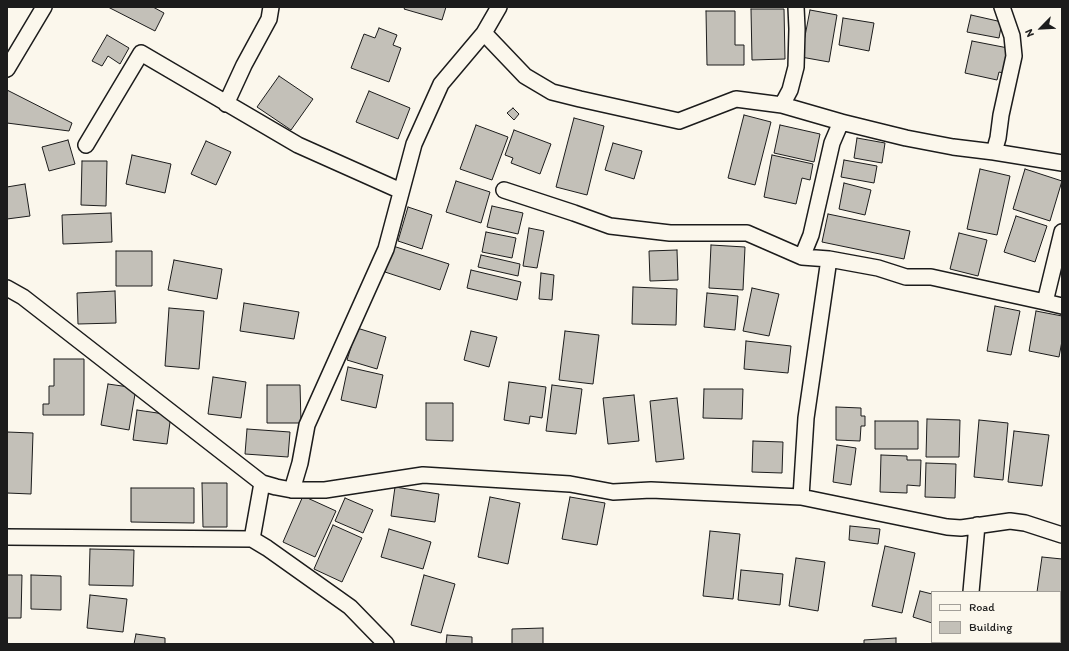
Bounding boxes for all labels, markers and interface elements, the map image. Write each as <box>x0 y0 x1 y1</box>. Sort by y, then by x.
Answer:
north arrow <box>1021 8 1061 48</box>
text: N <box>1022 27 1037 39</box>
legend <box>931 591 1061 643</box>
text: Road <box>969 600 995 614</box>
text: Building <box>969 620 1012 634</box>

